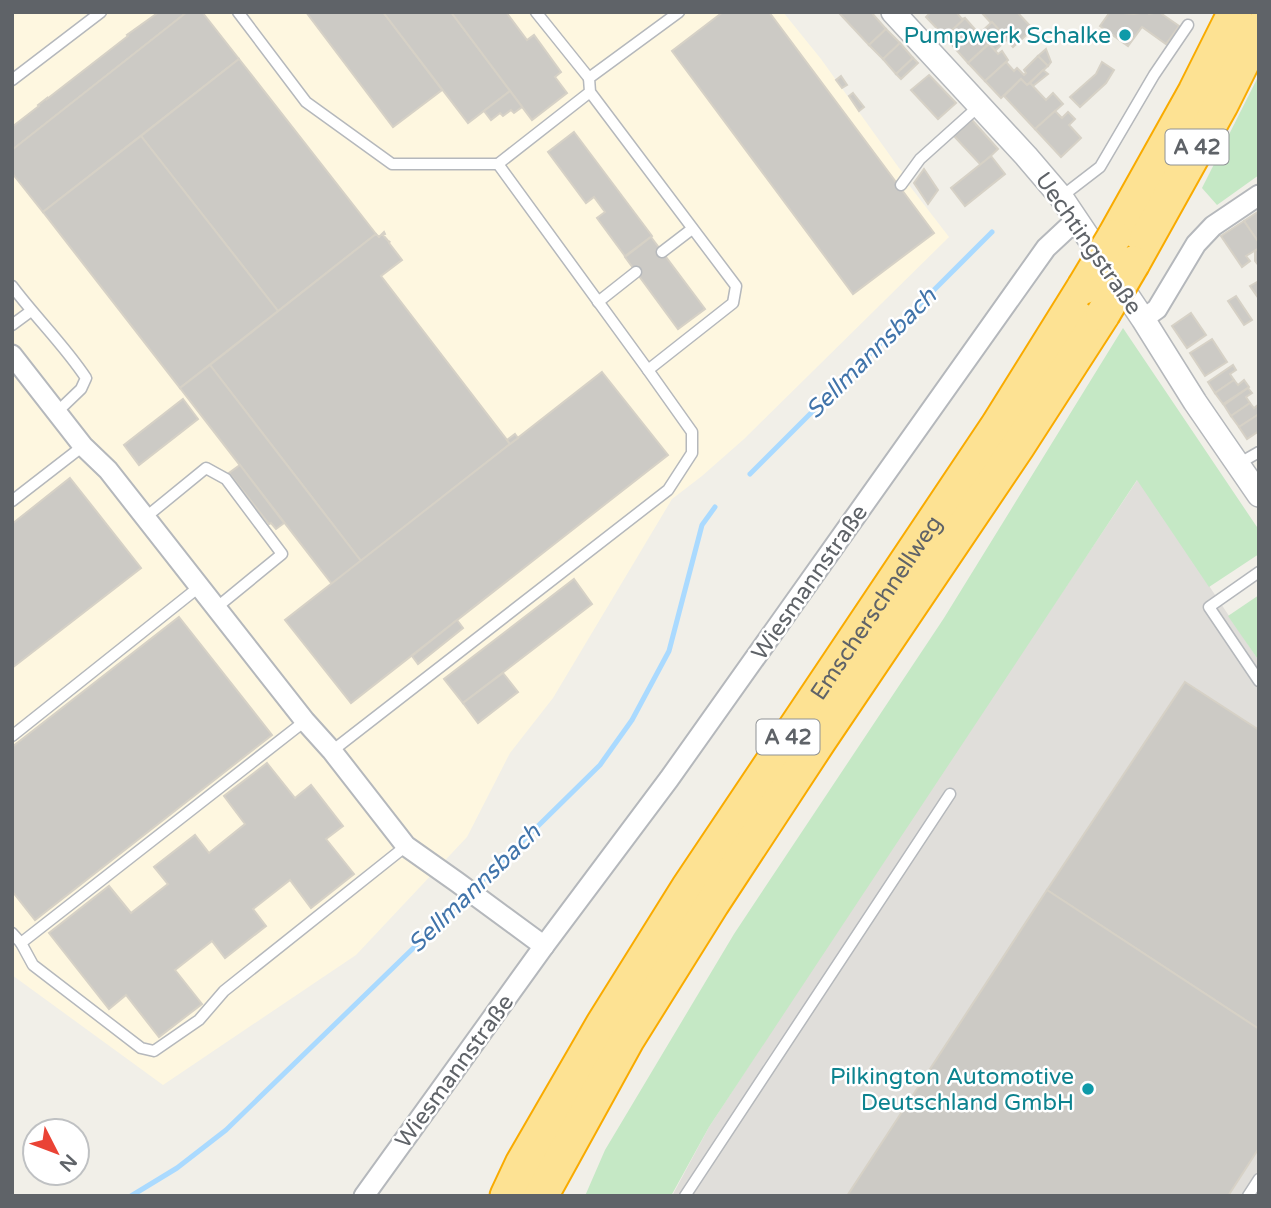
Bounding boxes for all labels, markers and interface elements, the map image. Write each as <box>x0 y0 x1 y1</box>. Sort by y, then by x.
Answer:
place label: Pumpwerk Schalke <box>903 22 1111 50</box>
marker: Pumpwerk Schalke <box>1117 27 1133 43</box>
road number: A 42 <box>1166 130 1228 164</box>
street label: Uechtingstraße <box>1029 167 1148 320</box>
water label: Sellmannsbach <box>800 281 944 425</box>
street label: Wiesmannstraße <box>746 499 874 666</box>
street label: Emscherschnellweg <box>805 510 948 706</box>
road number: A 42 <box>756 720 820 754</box>
water label: Sellmannsbach <box>402 817 548 959</box>
street label: Wiesmannstraße <box>390 989 520 1154</box>
place label: Pilkington Automotive Deutschland GmbH <box>830 1063 1074 1117</box>
marker: Pilkington Automotive Deutschland GmbH <box>1080 1081 1096 1097</box>
north arrow <box>21 1117 91 1187</box>
text: N <box>55 1150 81 1176</box>

